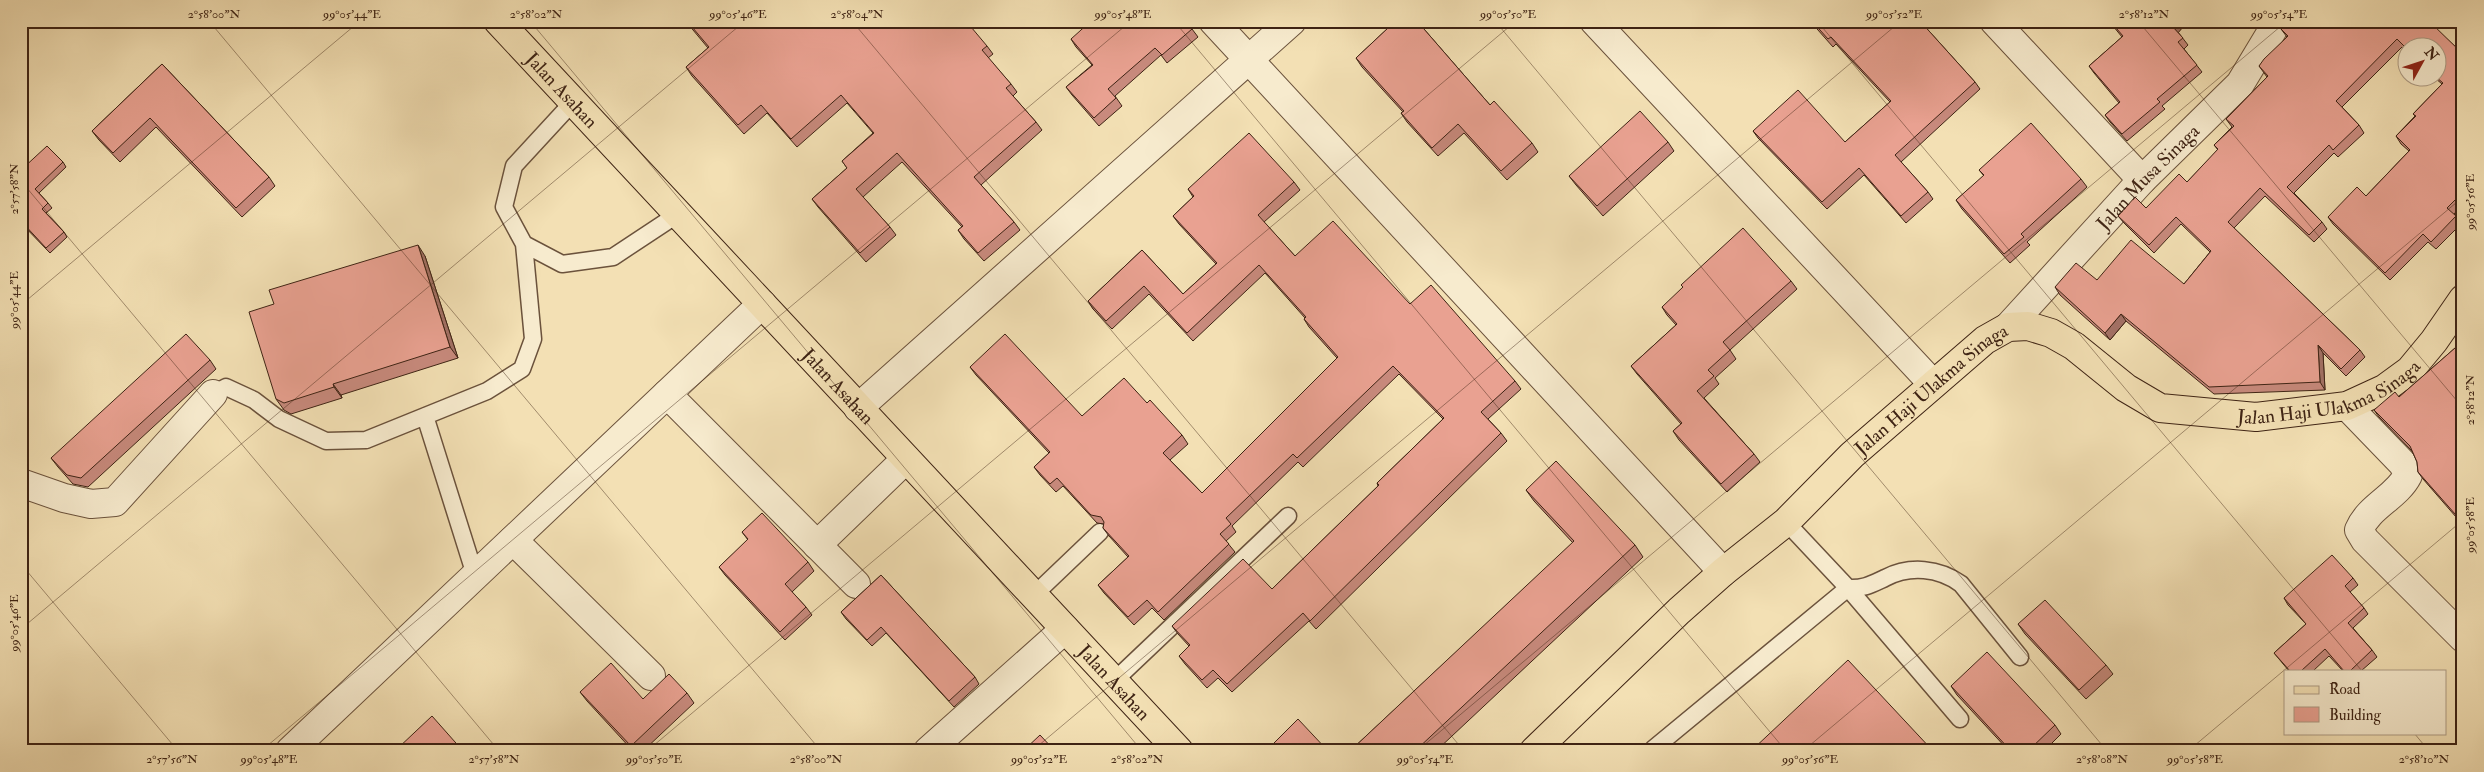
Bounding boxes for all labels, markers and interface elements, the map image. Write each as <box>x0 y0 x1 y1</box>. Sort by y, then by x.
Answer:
text: 2°58'00"N <box>188 7 241 22</box>
text: 99°05'44"E <box>322 7 381 22</box>
text: 2°58'02"N <box>510 7 563 22</box>
text: 99°05'46"E <box>708 7 767 22</box>
text: 2°58'04"N <box>831 7 884 22</box>
text: 99°05'48"E <box>1093 7 1152 22</box>
text: 99°05'50"E <box>1479 7 1536 22</box>
text: 99°05'52"E <box>1865 7 1922 22</box>
text: 2°58'12"N <box>2119 7 2170 22</box>
text: 99°05'54"E <box>2250 7 2308 22</box>
north arrow <box>2396 38 2446 88</box>
text: N <box>2420 43 2442 65</box>
street label: Jalan Asahan <box>519 47 603 134</box>
street label: Jalan Musa Sinaga <box>2091 119 2205 236</box>
text: 2°57'58"N <box>7 163 22 215</box>
text: 99°05'56"E <box>2463 174 2478 231</box>
text: 99°05'44"E <box>7 271 22 330</box>
street label: Jalan Haji Ulakma Sinaga <box>1849 319 2012 461</box>
street label: Jalan Asahan <box>796 343 879 430</box>
street label: Jalan Haji Ulakma Sinaga <box>2235 355 2426 430</box>
text: 2°58'12"N <box>2463 374 2478 425</box>
text: 99°05'58"E <box>2463 497 2478 554</box>
text: 99°05'46"E <box>7 594 22 653</box>
street label: Jalan Asahan <box>1072 639 1155 726</box>
legend <box>2284 670 2446 734</box>
text: Road <box>2329 680 2361 699</box>
text: Building <box>2329 706 2381 725</box>
text: 2°57'56"N <box>146 752 198 767</box>
text: 99°05'48"E <box>239 752 298 767</box>
text: 2°57'58"N <box>468 752 520 767</box>
text: 99°05'50"E <box>625 752 682 767</box>
text: 2°58'00"N <box>790 752 843 767</box>
text: 99°05'52"E <box>1010 752 1067 767</box>
text: 2°58'02"N <box>1111 752 1164 767</box>
text: 99°05'54"E <box>1396 752 1454 767</box>
text: 99°05'56"E <box>1781 752 1838 767</box>
text: 2°58'08"N <box>2076 752 2128 767</box>
text: 99°05'58"E <box>2166 752 2223 767</box>
text: 2°58'10"N <box>2399 752 2450 767</box>

